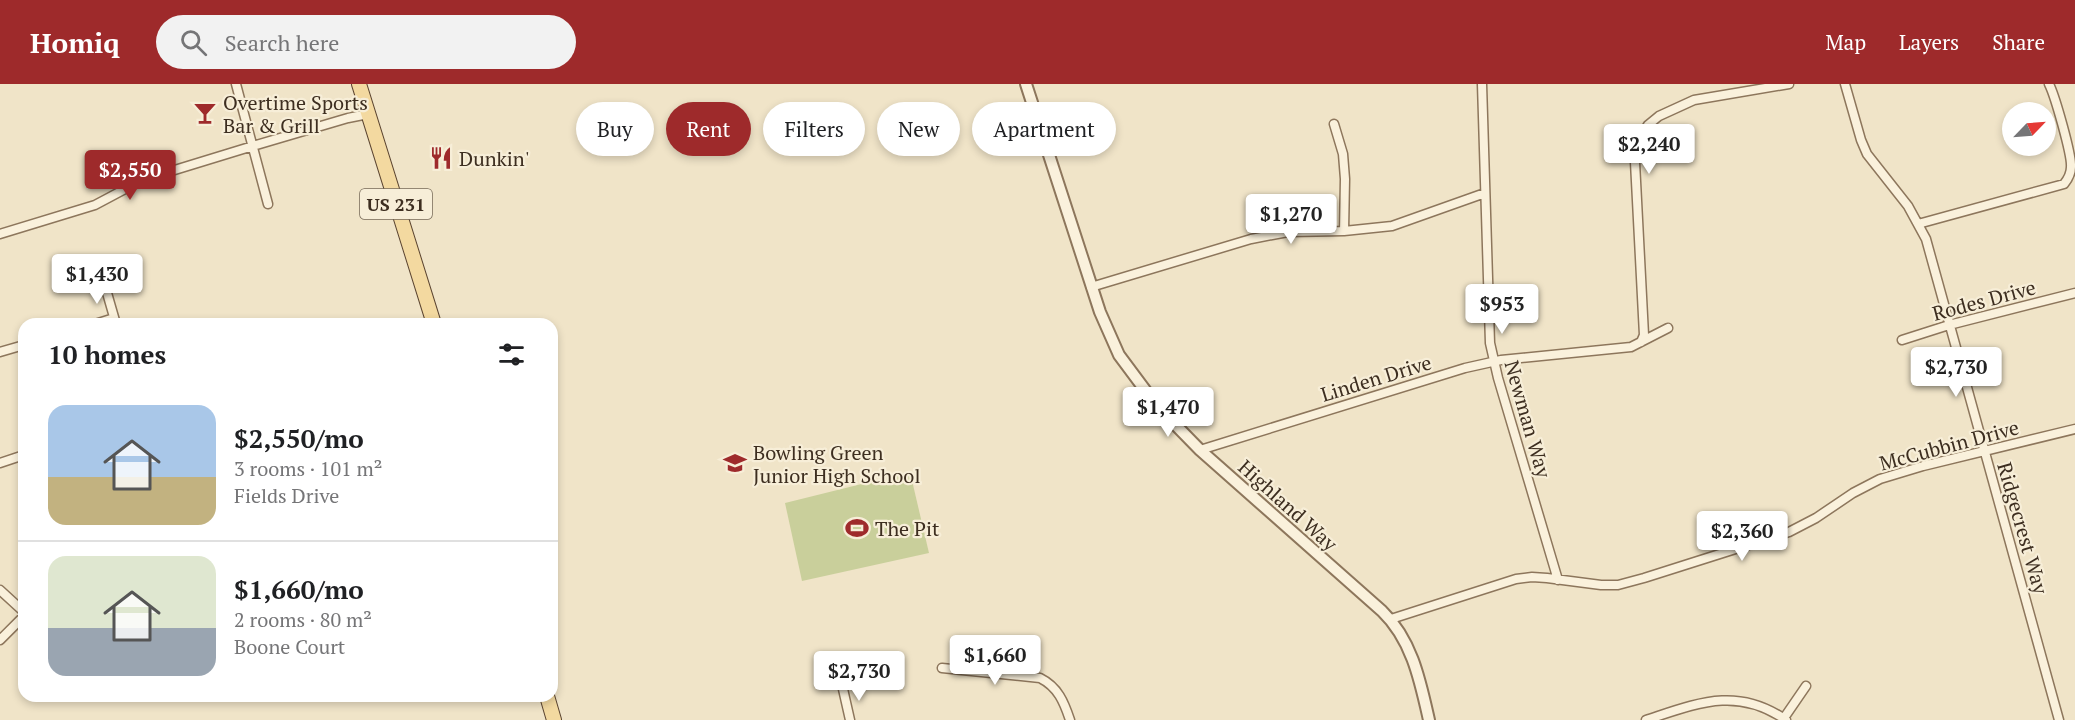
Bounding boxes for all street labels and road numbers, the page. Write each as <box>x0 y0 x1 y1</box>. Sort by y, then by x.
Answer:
road number: US 231 <box>360 189 432 219</box>
street label: Rodes Drive <box>1929 273 2039 327</box>
street label: Linden Drive <box>1317 348 1435 408</box>
street label: Newman Way <box>1498 357 1558 482</box>
street label: McCubbin Drive <box>1876 413 2022 477</box>
street label: Highland Way <box>1233 453 1344 557</box>
street label: Ridgecrest Way <box>1991 459 2055 598</box>

